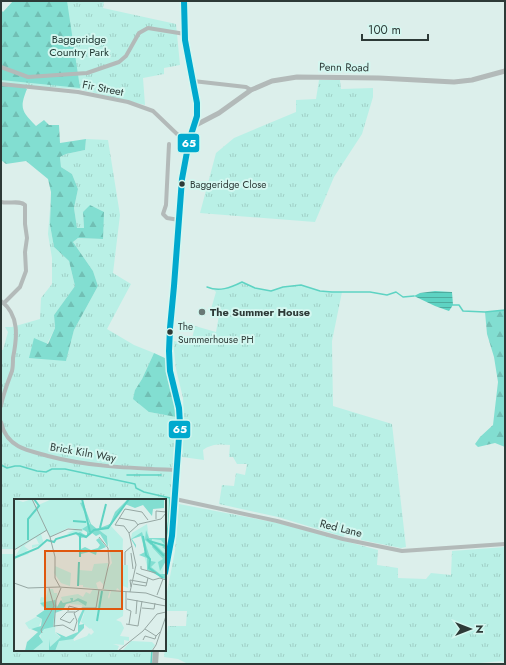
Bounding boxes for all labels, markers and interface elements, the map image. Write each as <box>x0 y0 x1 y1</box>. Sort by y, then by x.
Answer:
scale bar <box>362 16 428 42</box>
text: 100 m <box>368 21 401 39</box>
park label: Baggeridge Country Park <box>49 31 109 60</box>
street label: Penn Road <box>319 59 369 75</box>
street label: Fir Street <box>81 76 125 100</box>
line badge: 65 <box>177 133 200 153</box>
text: 65 <box>182 135 196 151</box>
place label: Baggeridge Close <box>190 177 266 192</box>
marker: Baggeridge Close <box>177 179 187 189</box>
place label: The Summer House <box>210 304 310 320</box>
marker: The Summer House <box>197 307 207 317</box>
place label: The Summerhouse PH <box>178 319 254 347</box>
marker: The Summerhouse PH <box>165 327 175 337</box>
line badge: 65 <box>168 420 191 439</box>
text: 65 <box>173 421 187 437</box>
street label: Brick Kiln Way <box>49 438 117 466</box>
inset map <box>14 499 166 651</box>
street label: Red Lane <box>318 515 364 541</box>
north arrow <box>450 609 490 649</box>
text: N <box>472 625 488 633</box>

